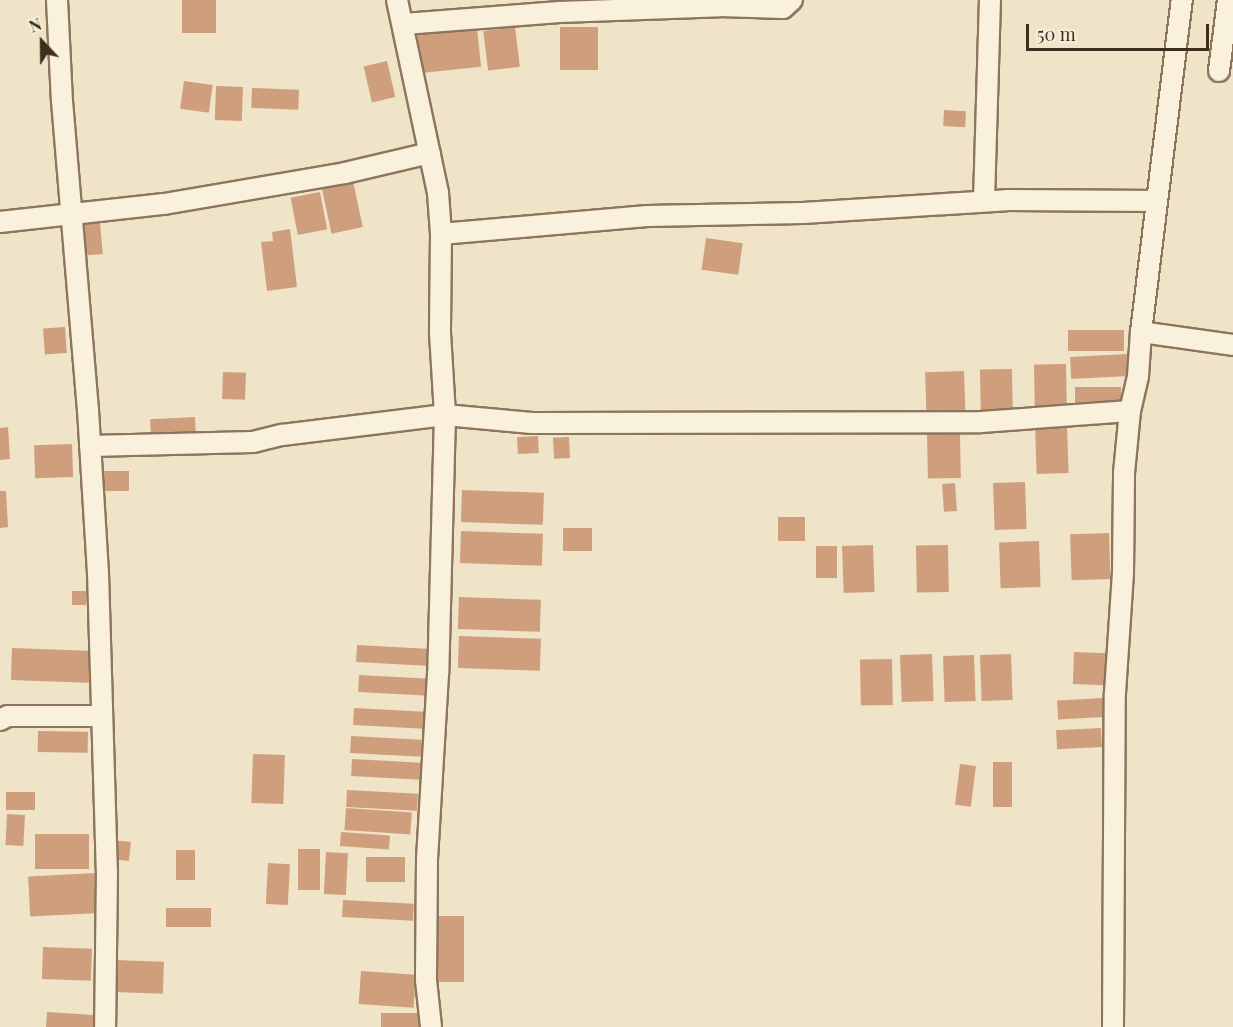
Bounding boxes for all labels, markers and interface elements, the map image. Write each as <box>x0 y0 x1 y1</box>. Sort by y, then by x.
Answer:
north arrow <box>12 12 72 72</box>
scale bar <box>1029 12 1212 50</box>
text: N <box>26 13 44 37</box>
text: 50 m <box>1037 22 1076 46</box>

